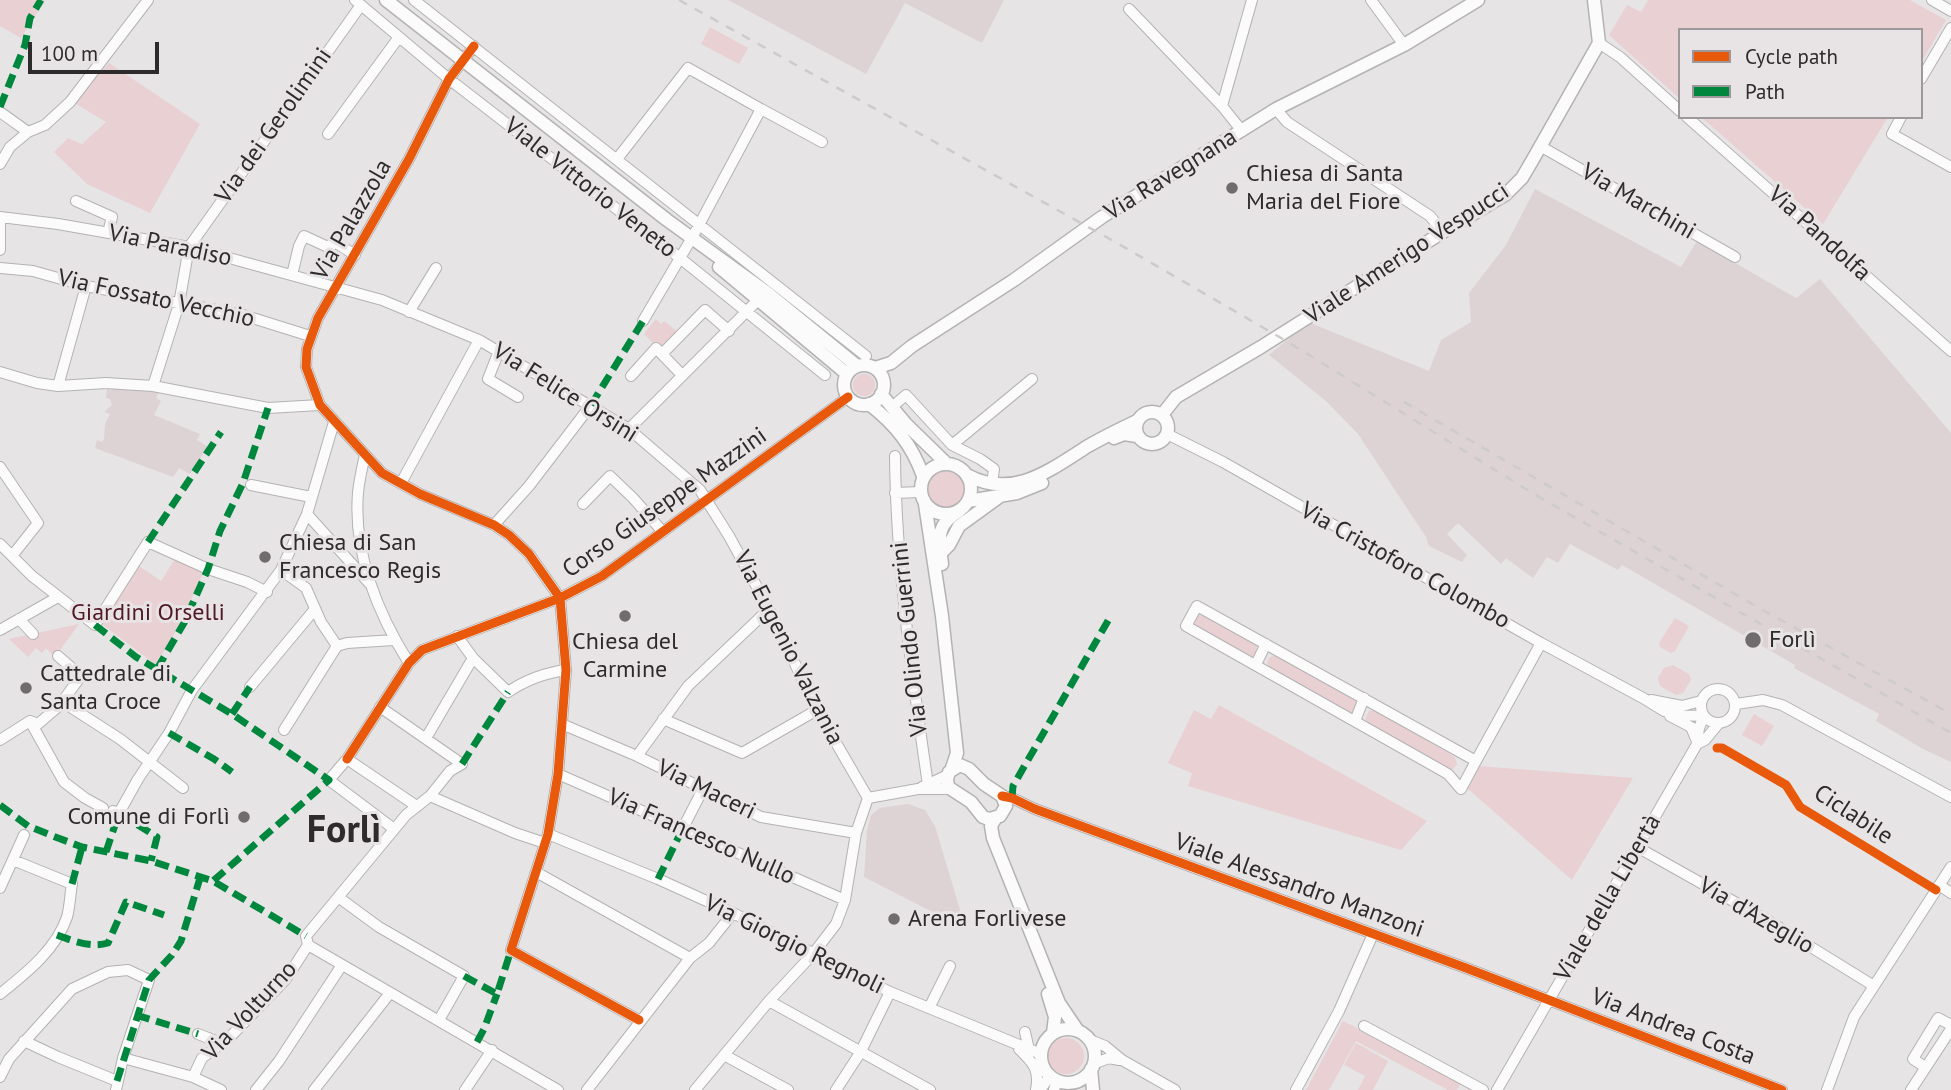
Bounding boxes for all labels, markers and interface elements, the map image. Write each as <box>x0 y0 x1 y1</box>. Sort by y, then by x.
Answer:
scale bar <box>32 28 163 72</box>
legend <box>1678 28 1923 119</box>
text: 100 m <box>41 40 98 67</box>
street label: Via dei Gerolimini <box>210 43 338 209</box>
text: Cycle path <box>1745 43 1838 70</box>
text: Path <box>1745 78 1785 105</box>
street label: Viale Vittorio Veneto <box>498 112 682 264</box>
street label: Via Ravegnana <box>1100 123 1242 227</box>
street label: Via Palazzola <box>306 155 398 285</box>
street label: Via Marchini <box>1576 158 1700 246</box>
place label: Chiesa di Santa Maria del Fiore <box>1246 160 1403 216</box>
street label: Viale Amerigo Vespucci <box>1299 177 1515 331</box>
marker: Chiesa di Santa Maria del Fiore <box>1224 180 1240 196</box>
street label: Via Pandolfa <box>1762 180 1876 288</box>
street label: Via Paradiso <box>106 219 234 273</box>
street label: Via Fossato Vecchio <box>55 264 257 334</box>
street label: Via Felice Orsini <box>487 337 643 449</box>
street label: Corso Giuseppe Mazzini <box>557 422 773 584</box>
street label: Via Cristoforo Colombo <box>1295 496 1515 636</box>
place label: Chiesa di San Francesco Regis <box>279 529 441 585</box>
street label: Via Olindo Guerrini <box>885 540 935 738</box>
street label: Via Eugenio Valzania <box>727 546 849 750</box>
marker: Chiesa di San Francesco Regis <box>257 549 273 565</box>
park label: Giardini Orselli <box>71 599 225 627</box>
marker: Chiesa del Carmine <box>617 608 633 624</box>
place label: Forlì <box>1769 626 1816 654</box>
place label: Chiesa del Carmine <box>572 628 678 684</box>
marker: Forlì <box>1743 630 1763 650</box>
place label: Cattedrale di Santa Croce <box>40 660 171 716</box>
marker: Cattedrale di Santa Croce <box>18 680 34 696</box>
street label: Via Maceri <box>652 754 760 826</box>
street label: Ciclabile <box>1808 779 1898 851</box>
street label: Via Francesco Nullo <box>603 783 799 891</box>
place label: Comune di Forlì <box>67 803 230 831</box>
district label: Forlì <box>307 808 381 854</box>
marker: Comune di Forlì <box>236 809 252 825</box>
street label: Viale della Libertà <box>1549 809 1667 987</box>
street label: Viale Alessandro Manzoni <box>1170 827 1428 945</box>
street label: Via d'Azeglio <box>1693 871 1819 961</box>
street label: Via Giorgio Regnoli <box>699 889 889 1001</box>
place label: Arena Forlivese <box>908 905 1066 933</box>
marker: Arena Forlivese <box>886 911 902 927</box>
street label: Via Volturno <box>197 955 303 1067</box>
street label: Via Andrea Costa <box>1587 983 1759 1071</box>

